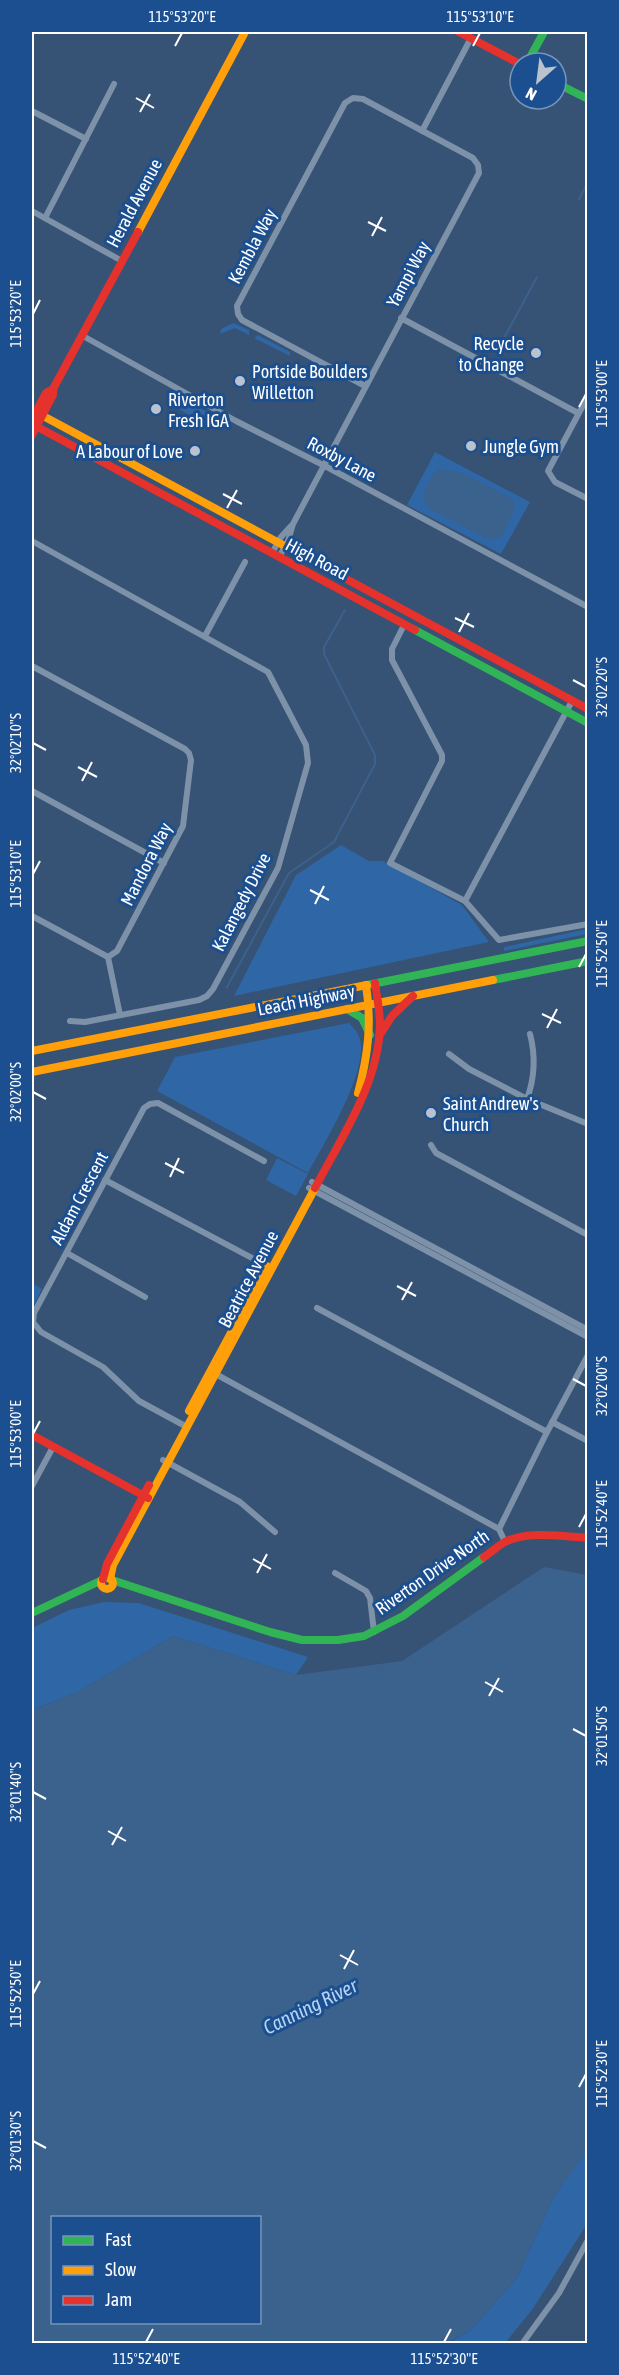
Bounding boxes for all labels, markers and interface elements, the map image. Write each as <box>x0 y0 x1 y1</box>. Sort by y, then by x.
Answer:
text: 115°53'20"E <box>148 8 216 25</box>
text: 115°53'10"E <box>446 8 514 25</box>
north arrow <box>508 51 568 111</box>
text: N <box>523 84 539 104</box>
street label: Herald Avenue <box>102 155 166 251</box>
street label: Kembla Way <box>223 205 281 287</box>
street label: Yampi Way <box>382 237 434 311</box>
text: 115°53'20"E <box>7 280 24 348</box>
place label: Recycle to Change <box>459 333 524 375</box>
marker: Recycle to Change <box>529 346 543 360</box>
text: 115°53'00"E <box>593 360 610 428</box>
place label: Portside Boulders Willetton <box>252 361 368 403</box>
marker: Portside Boulders Willetton <box>233 374 247 388</box>
place label: Riverton Fresh IGA <box>168 389 229 431</box>
marker: Riverton Fresh IGA <box>149 402 163 416</box>
street label: Roxby Lane <box>304 432 380 486</box>
place label: Jungle Gym <box>483 436 559 457</box>
marker: Jungle Gym <box>464 439 478 453</box>
place label: A Labour of Love <box>76 441 183 462</box>
marker: A Labour of Love <box>188 444 202 458</box>
street label: High Road <box>282 534 352 584</box>
text: 32°02'20"S <box>593 657 610 717</box>
text: 32°02'10"S <box>7 713 24 773</box>
street label: Mandora Way <box>116 819 176 909</box>
text: 115°53'10"E <box>7 840 24 908</box>
street label: Kalangedy Drive <box>207 849 275 955</box>
text: 115°52'50"E <box>593 920 610 988</box>
street label: Leach Highway <box>256 980 356 1020</box>
text: 32°02'00"S <box>7 1062 24 1122</box>
place label: Saint Andrew's Church <box>443 1093 539 1135</box>
marker: Saint Andrew's Church <box>424 1106 438 1120</box>
street label: Aldam Crescent <box>46 1148 112 1248</box>
street label: Beatrice Avenue <box>214 1227 282 1331</box>
text: 32°02'00"S <box>593 1356 610 1416</box>
text: 115°53'00"E <box>7 1400 24 1468</box>
text: 115°52'40"E <box>593 1480 610 1548</box>
street label: Riverton Drive North <box>371 1525 493 1619</box>
text: 32°01'50"S <box>593 1706 610 1766</box>
text: 32°01'40"S <box>7 1762 24 1822</box>
text: 115°52'50"E <box>7 1960 24 2028</box>
water label: Canning River <box>259 1973 362 2039</box>
text: 115°52'30"E <box>593 2040 610 2108</box>
text: 32°01'30"S <box>7 2111 24 2171</box>
legend <box>51 2216 261 2324</box>
text: Fast <box>105 2229 132 2250</box>
text: Slow <box>105 2259 136 2280</box>
text: Jam <box>105 2289 132 2310</box>
text: 115°52'40"E <box>112 2350 180 2367</box>
text: 115°52'30"E <box>410 2350 478 2367</box>

